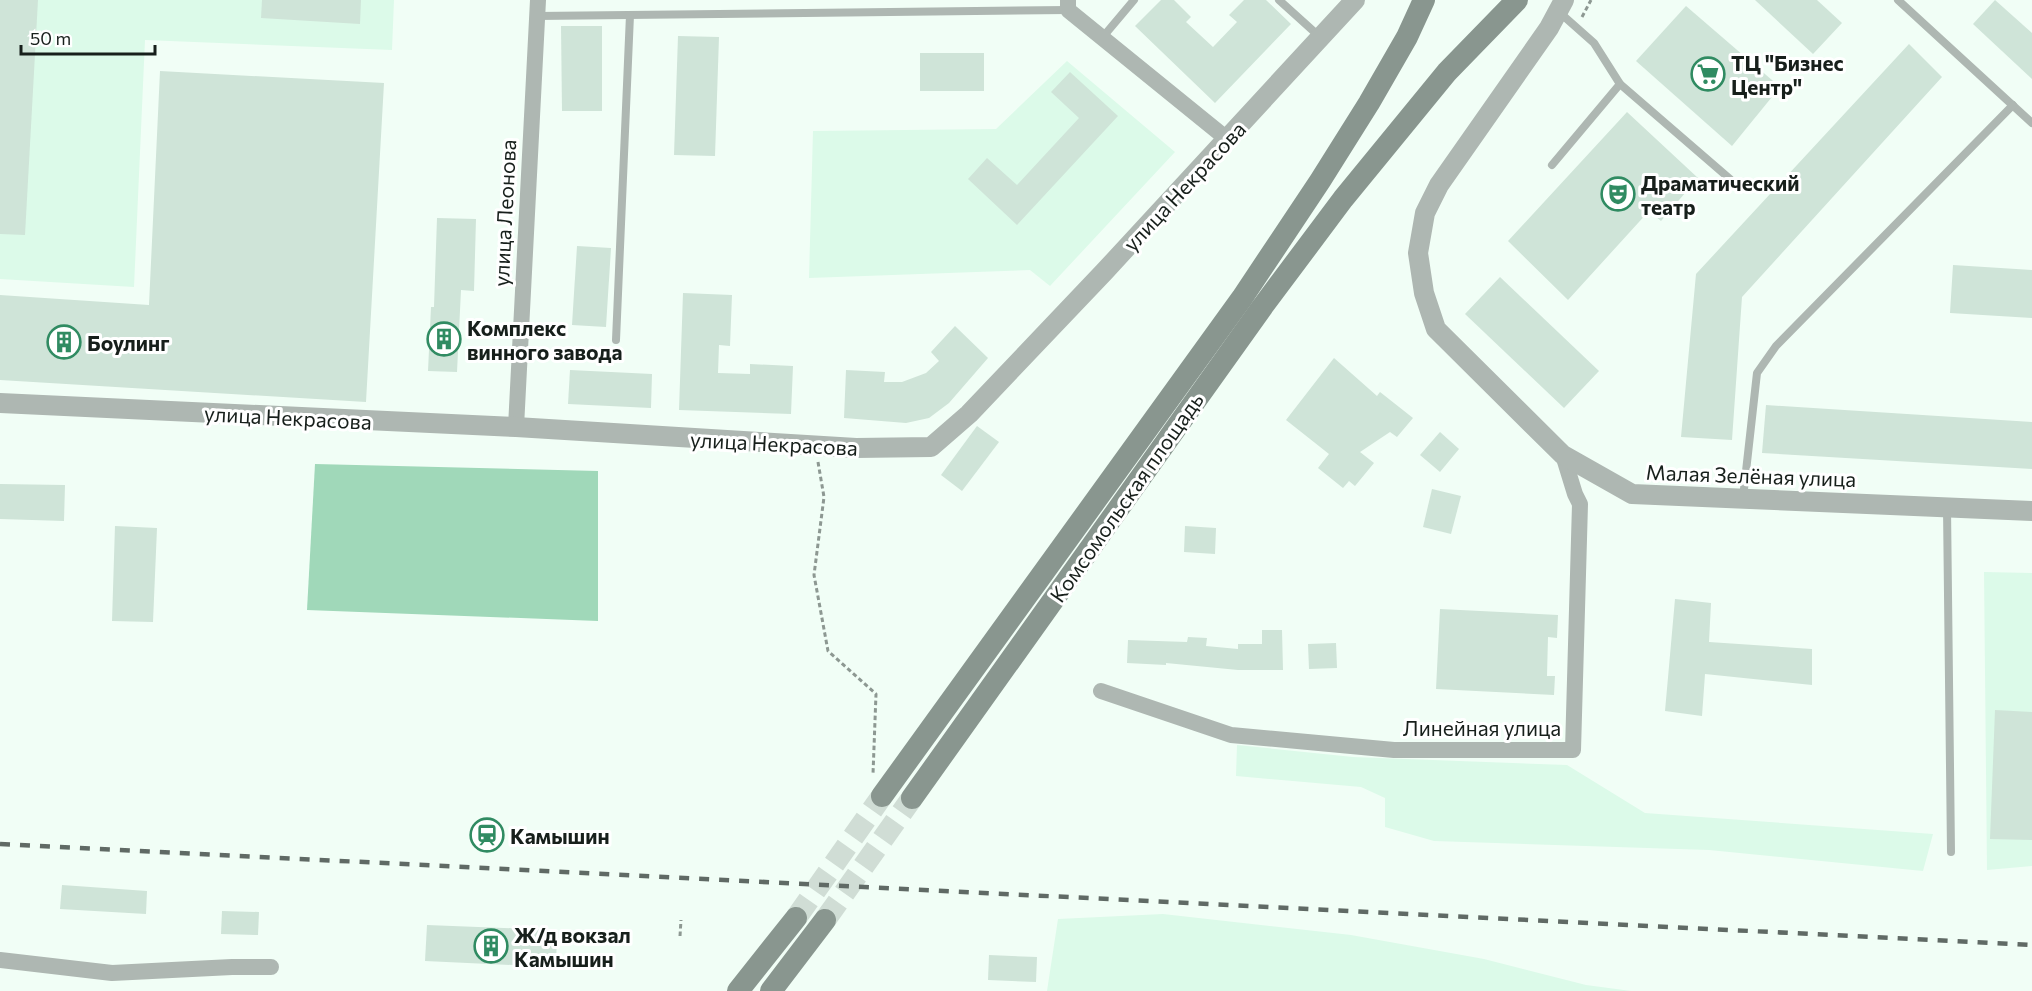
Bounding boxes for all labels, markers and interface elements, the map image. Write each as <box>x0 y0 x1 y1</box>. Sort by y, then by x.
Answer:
scale bar <box>21 18 154 56</box>
text: 50 m <box>30 27 71 49</box>
place label: ТЦ "Бизнес Центр" <box>1731 50 1844 99</box>
supermarket icon: ТЦ "Бизнес Центр" <box>1690 56 1726 92</box>
street label: улица Некрасова <box>1118 116 1250 256</box>
street label: улица Леонова <box>488 139 520 287</box>
place label: Драматический театр <box>1641 170 1799 219</box>
theatre icon: Драматический театр <box>1600 176 1636 212</box>
place label: Комплекс винного завода <box>467 315 622 364</box>
building icon: Комплекс винного завода <box>426 321 462 357</box>
building icon: Боулинг <box>46 324 82 360</box>
place label: Боулинг <box>87 330 170 355</box>
street label: Комсомольская площадь <box>1044 387 1208 606</box>
street label: улица Некрасова <box>204 400 372 434</box>
street label: улица Некрасова <box>690 426 858 460</box>
street label: Малая Зелёная улица <box>1645 459 1857 491</box>
street label: Линейная улица <box>1403 715 1561 740</box>
station icon: Камышин <box>469 817 505 853</box>
place label: Камышин <box>510 823 610 848</box>
place label: Ж/д вокзал Камышин <box>514 922 631 971</box>
building icon: Ж/д вокзал Камышин <box>473 928 509 964</box>

